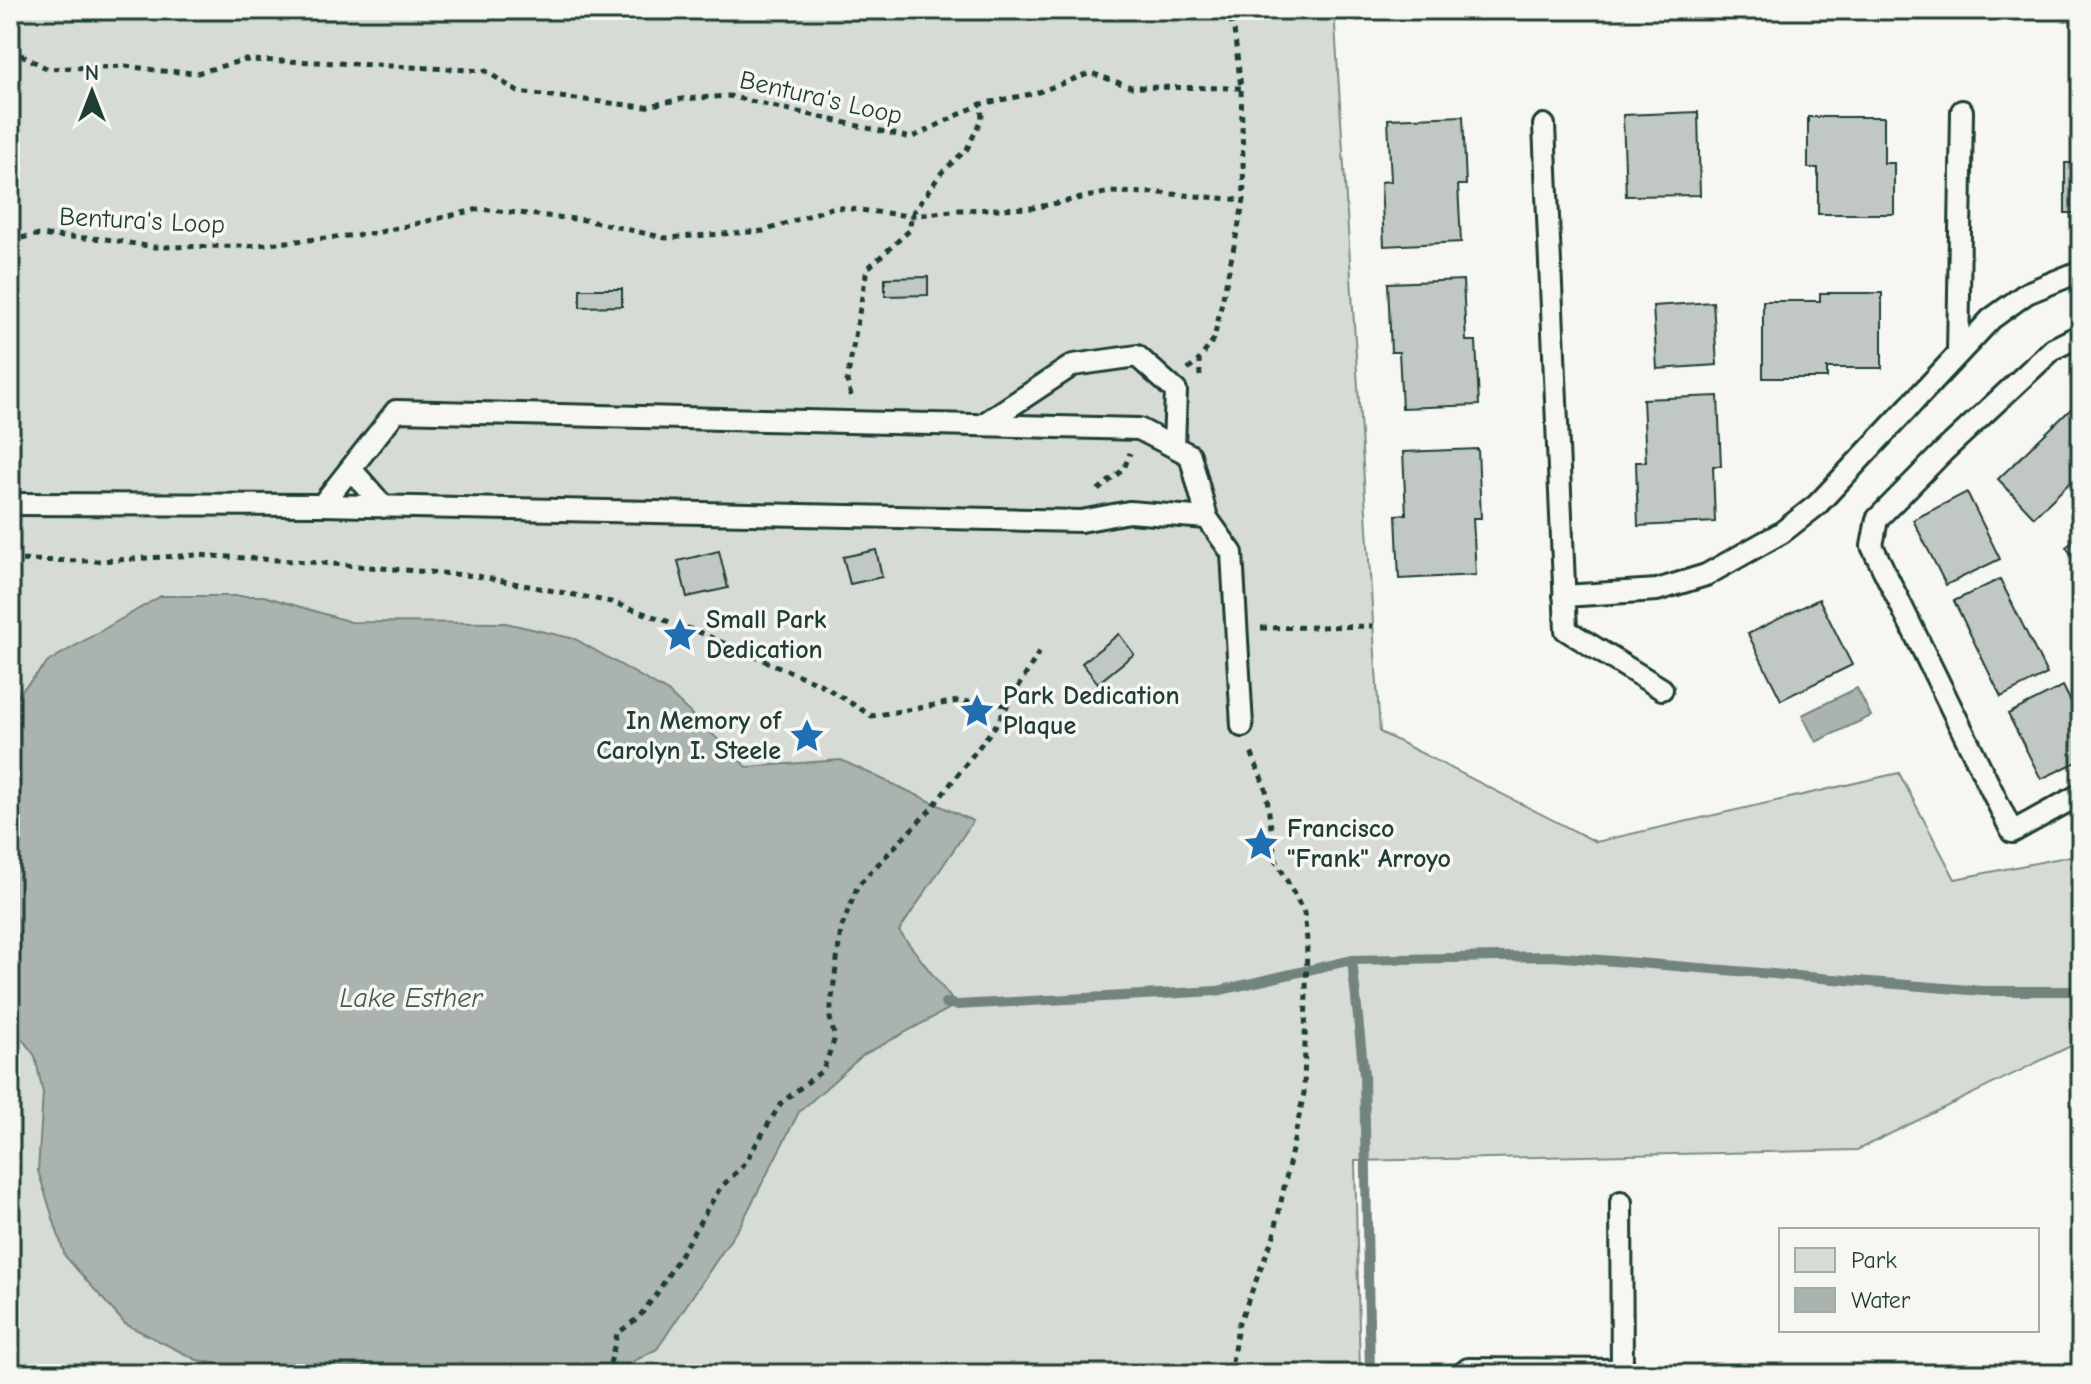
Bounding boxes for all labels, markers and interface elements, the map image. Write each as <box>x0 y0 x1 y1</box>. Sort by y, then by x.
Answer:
north arrow <box>52 52 132 132</box>
text: N <box>85 60 99 86</box>
street label: Bentura's Loop <box>737 65 905 131</box>
street label: Bentura's Loop <box>58 202 226 240</box>
place label: Small Park Dedication <box>706 605 827 665</box>
place icon: Small Park Dedication <box>661 616 699 654</box>
place label: Park Dedication Plaque <box>1003 681 1180 741</box>
place icon: Park Dedication Plaque <box>958 692 996 730</box>
place label: In Memory of Carolyn I. Steele <box>596 706 783 766</box>
place icon: In Memory of Carolyn I. Steele <box>788 717 826 755</box>
place label: Francisco "Frank" Arroyo <box>1287 814 1451 874</box>
place icon: Francisco "Frank" Arroyo <box>1242 825 1280 863</box>
water label: Lake Esther <box>340 982 484 1014</box>
legend <box>1779 1228 2039 1332</box>
text: Park <box>1851 1246 1897 1274</box>
text: Water <box>1851 1286 1911 1314</box>

